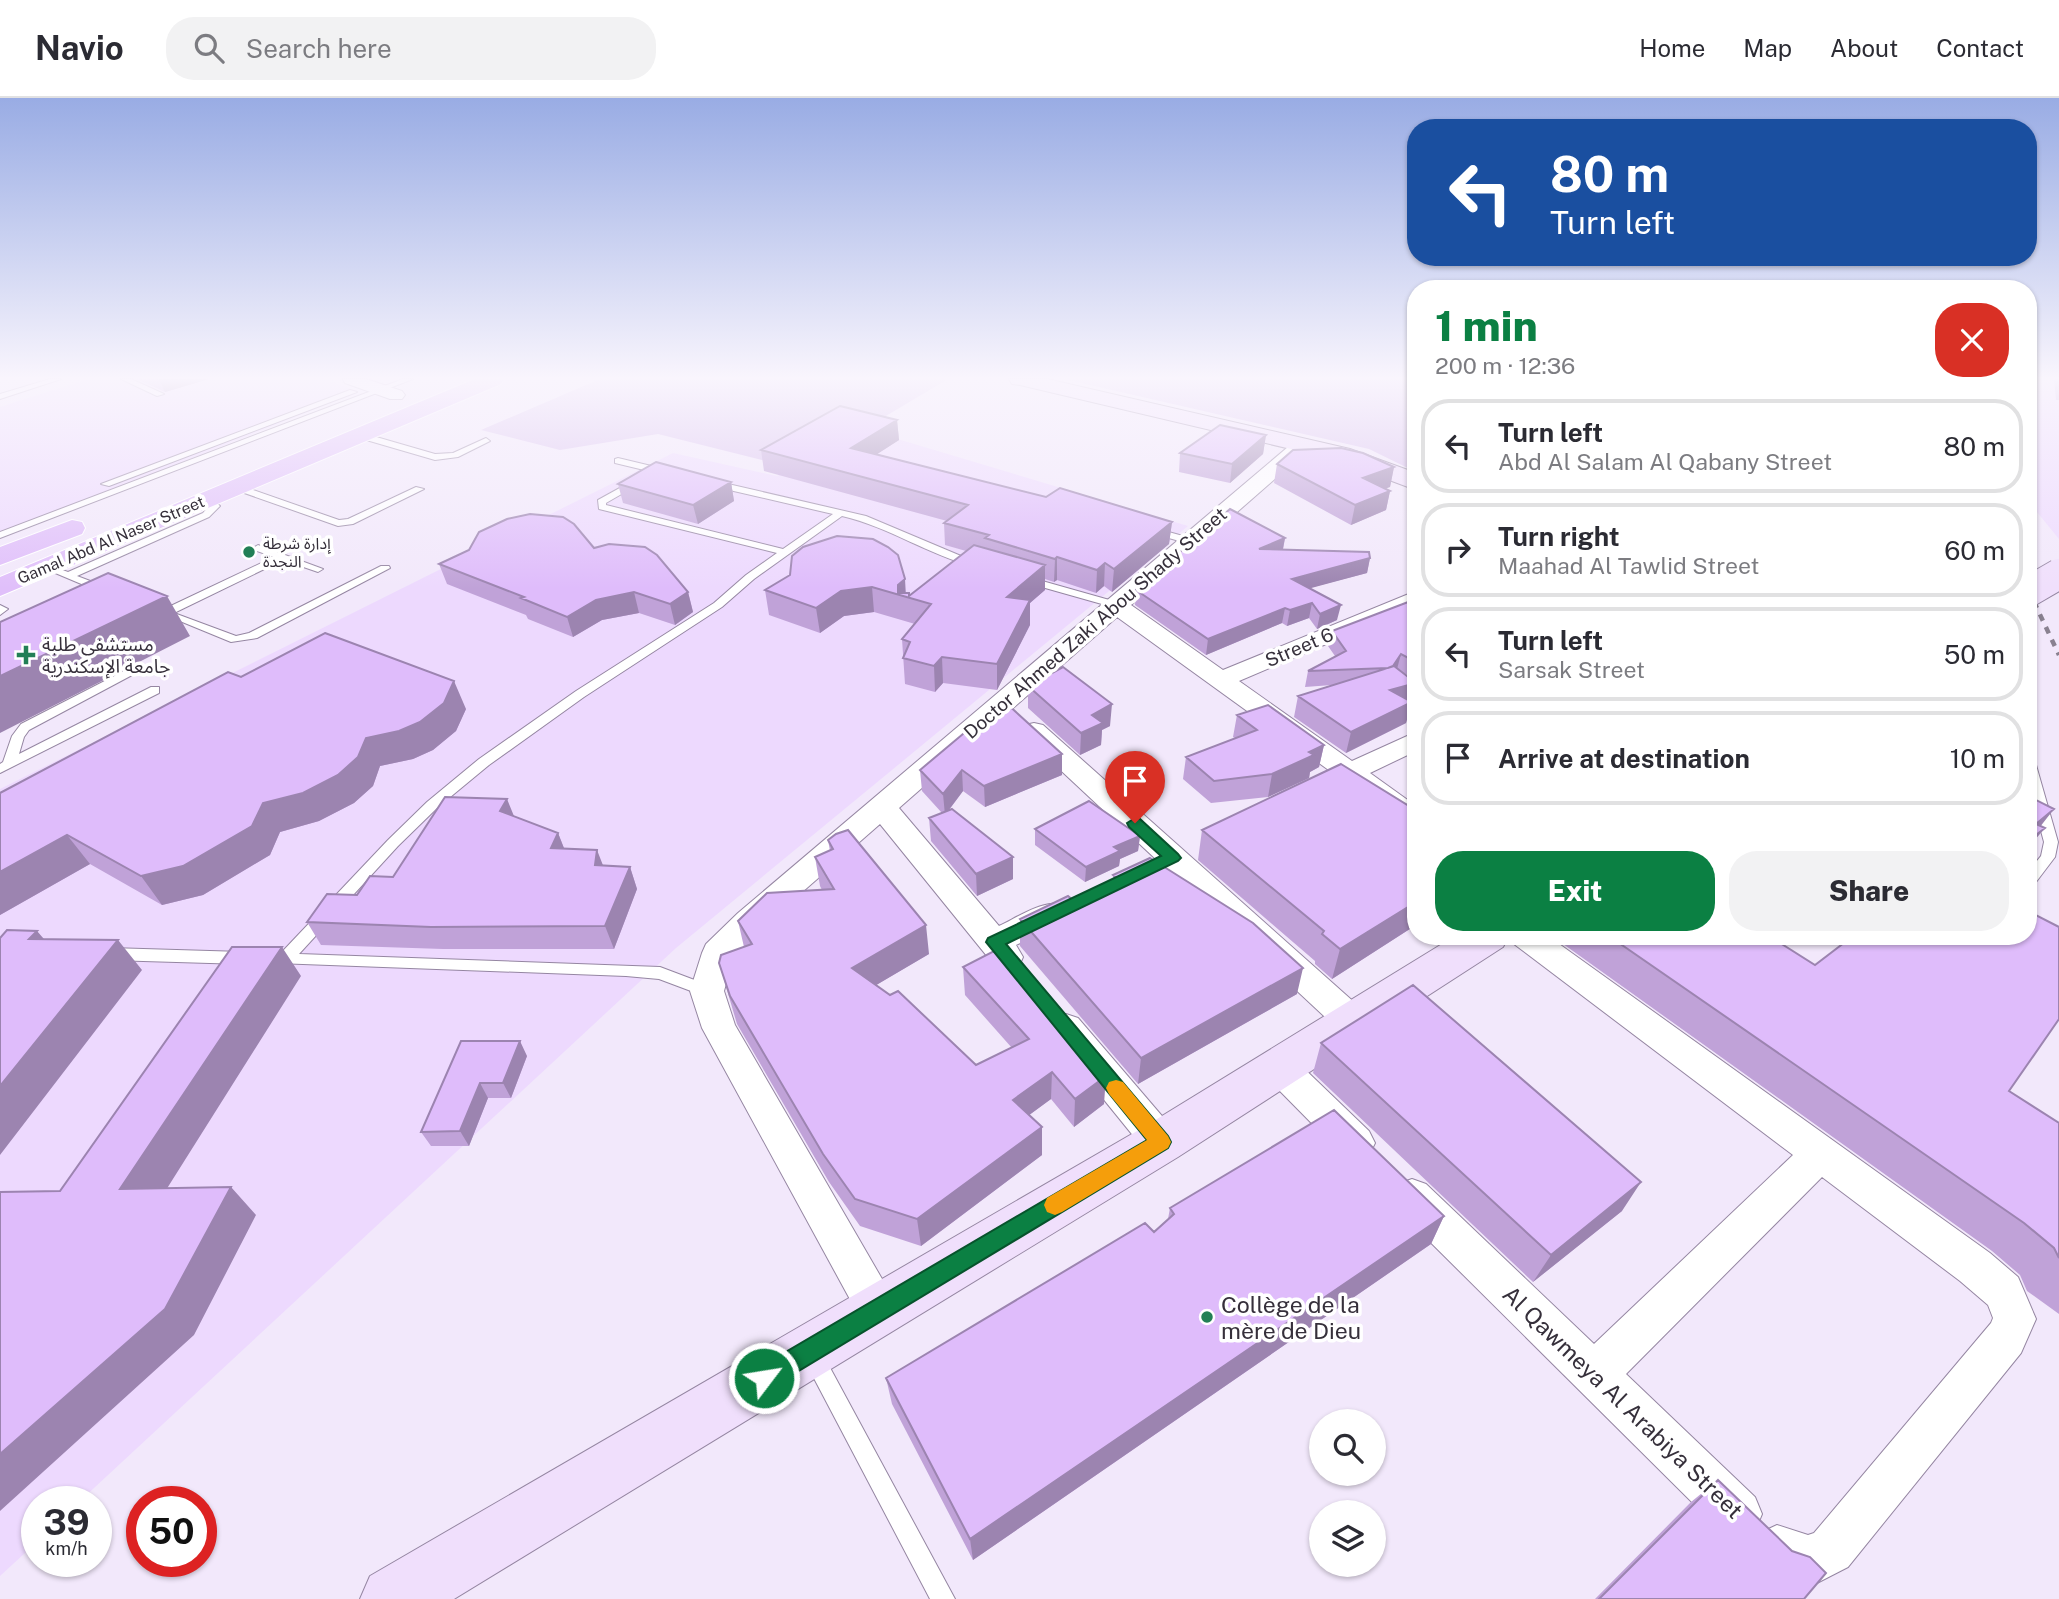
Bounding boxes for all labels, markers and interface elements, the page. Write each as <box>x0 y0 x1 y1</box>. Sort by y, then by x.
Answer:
search box <box>166 17 656 80</box>
text: Navio <box>35 29 124 67</box>
icon: search <box>190 29 228 67</box>
text: Search here <box>246 33 392 64</box>
text: Home <box>1639 34 1705 62</box>
text: Map <box>1743 34 1792 62</box>
text: About <box>1830 34 1898 62</box>
text: Contact <box>1936 34 2024 62</box>
text: 80 m <box>1550 145 1669 203</box>
icon: left <box>1435 147 1526 238</box>
text: Turn left <box>1550 204 1675 241</box>
text: 1 min <box>1435 301 1538 350</box>
button: close <box>1935 303 2009 377</box>
text: 200 m · 12:36 <box>1435 352 1575 379</box>
text: Turn left <box>1498 417 1603 448</box>
icon: left <box>1439 427 1477 465</box>
text: 80 m <box>1944 431 2005 462</box>
text: Abd Al Salam Al Qabany Street <box>1498 448 1832 475</box>
street label: Gamal Abd Al Naser Street <box>15 492 207 588</box>
street label: Doctor Ahmed Zaki Abou Shady Street <box>959 503 1231 743</box>
text: Turn right <box>1498 521 1620 552</box>
icon: right <box>1439 531 1477 569</box>
place label: إدارة شرطة النجدة <box>263 534 331 571</box>
text: 60 m <box>1944 535 2005 566</box>
marker: إدارة شرطة النجدة <box>241 544 257 560</box>
text: Maahad Al Tawlid Street <box>1498 552 1759 579</box>
street label: Street 6 <box>1262 623 1336 671</box>
text: Turn left <box>1498 625 1603 656</box>
place label: مستشفى طلبة جامعة الإسكندرية <box>42 633 171 679</box>
icon: left <box>1439 635 1477 673</box>
text: 50 m <box>1944 639 2005 670</box>
marker: مستشفى طلبة جامعة الإسكندرية <box>16 645 36 665</box>
text: Sarsak Street <box>1498 656 1645 683</box>
icon: arrive <box>1439 739 1477 777</box>
text: Arrive at destination <box>1498 743 1750 774</box>
text: 10 m <box>1950 743 2005 774</box>
pin <box>1105 751 1165 823</box>
icon: arrive <box>1116 762 1154 800</box>
button: Exit <box>1435 851 1715 931</box>
button: Share <box>1729 851 2009 931</box>
street label: Al Qawmeya Al Arabiya Street <box>1498 1280 1748 1524</box>
place label: Collège de la mère de Dieu <box>1221 1291 1361 1344</box>
marker: Collège de la mère de Dieu <box>1199 1309 1215 1325</box>
position arrow <box>727 1341 801 1415</box>
map controls <box>1309 1409 1386 1577</box>
button: search <box>1309 1409 1386 1486</box>
speed limit sign: 50 <box>126 1486 217 1577</box>
button: layers <box>1309 1500 1386 1577</box>
text: 39 <box>43 1502 90 1543</box>
text: km/h <box>45 1538 88 1559</box>

